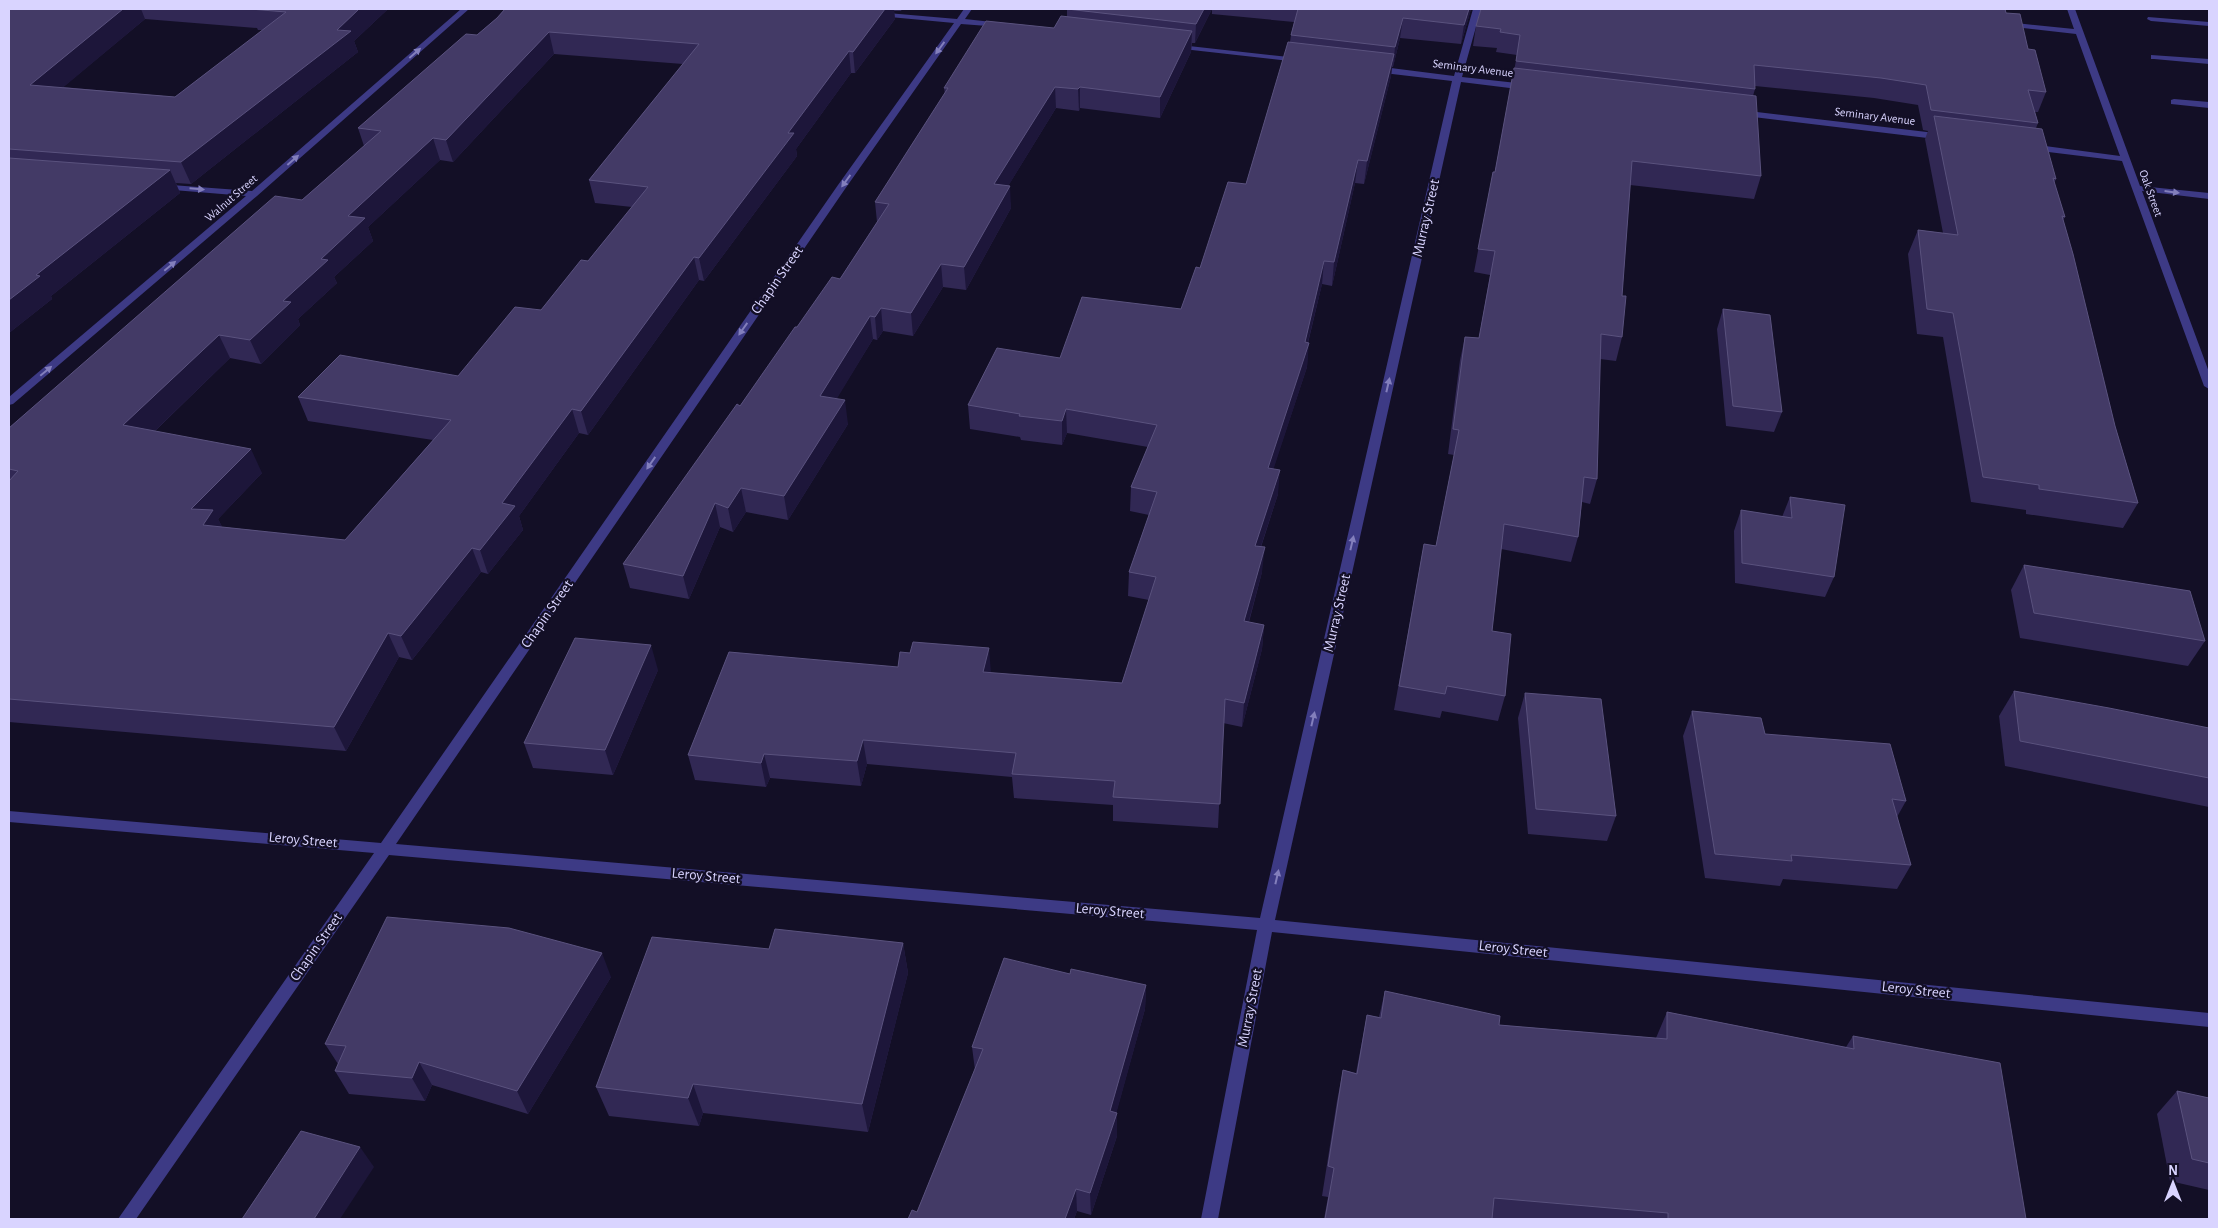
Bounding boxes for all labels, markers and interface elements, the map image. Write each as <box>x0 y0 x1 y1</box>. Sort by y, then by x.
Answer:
one-way arrow <box>935 42 945 55</box>
one-way arrow <box>409 47 422 58</box>
street label: Seminary Avenue <box>1432 57 1514 80</box>
street label: Seminary Avenue <box>1834 105 1916 128</box>
one-way arrow <box>287 154 299 166</box>
street label: Oak Street <box>2137 168 2165 218</box>
street label: Walnut Street <box>203 172 260 224</box>
one-way arrow <box>841 174 851 188</box>
street label: Murray Street <box>1410 177 1442 258</box>
one-way arrow <box>189 186 205 194</box>
one-way arrow <box>2165 188 2181 196</box>
street label: Chapin Street <box>748 243 806 317</box>
one-way arrow <box>163 260 176 271</box>
one-way arrow <box>738 322 748 336</box>
one-way arrow <box>39 365 52 376</box>
one-way arrow <box>1384 377 1392 392</box>
one-way arrow <box>646 456 656 469</box>
one-way arrow <box>1349 535 1357 551</box>
street label: Murray Street <box>1321 572 1353 653</box>
street label: Chapin Street <box>518 577 576 651</box>
one-way arrow <box>1309 711 1317 726</box>
street label: Leroy Street <box>268 830 338 851</box>
street label: Leroy Street <box>671 866 741 887</box>
one-way arrow <box>1273 870 1281 885</box>
street label: Leroy Street <box>1075 901 1145 922</box>
street label: Chapin Street <box>287 910 345 984</box>
street label: Leroy Street <box>1478 938 1548 960</box>
street label: Murray Street <box>1235 967 1265 1048</box>
street label: Leroy Street <box>1881 979 1951 1001</box>
north arrow <box>2148 1158 2198 1208</box>
text: N <box>2168 1164 2178 1178</box>

